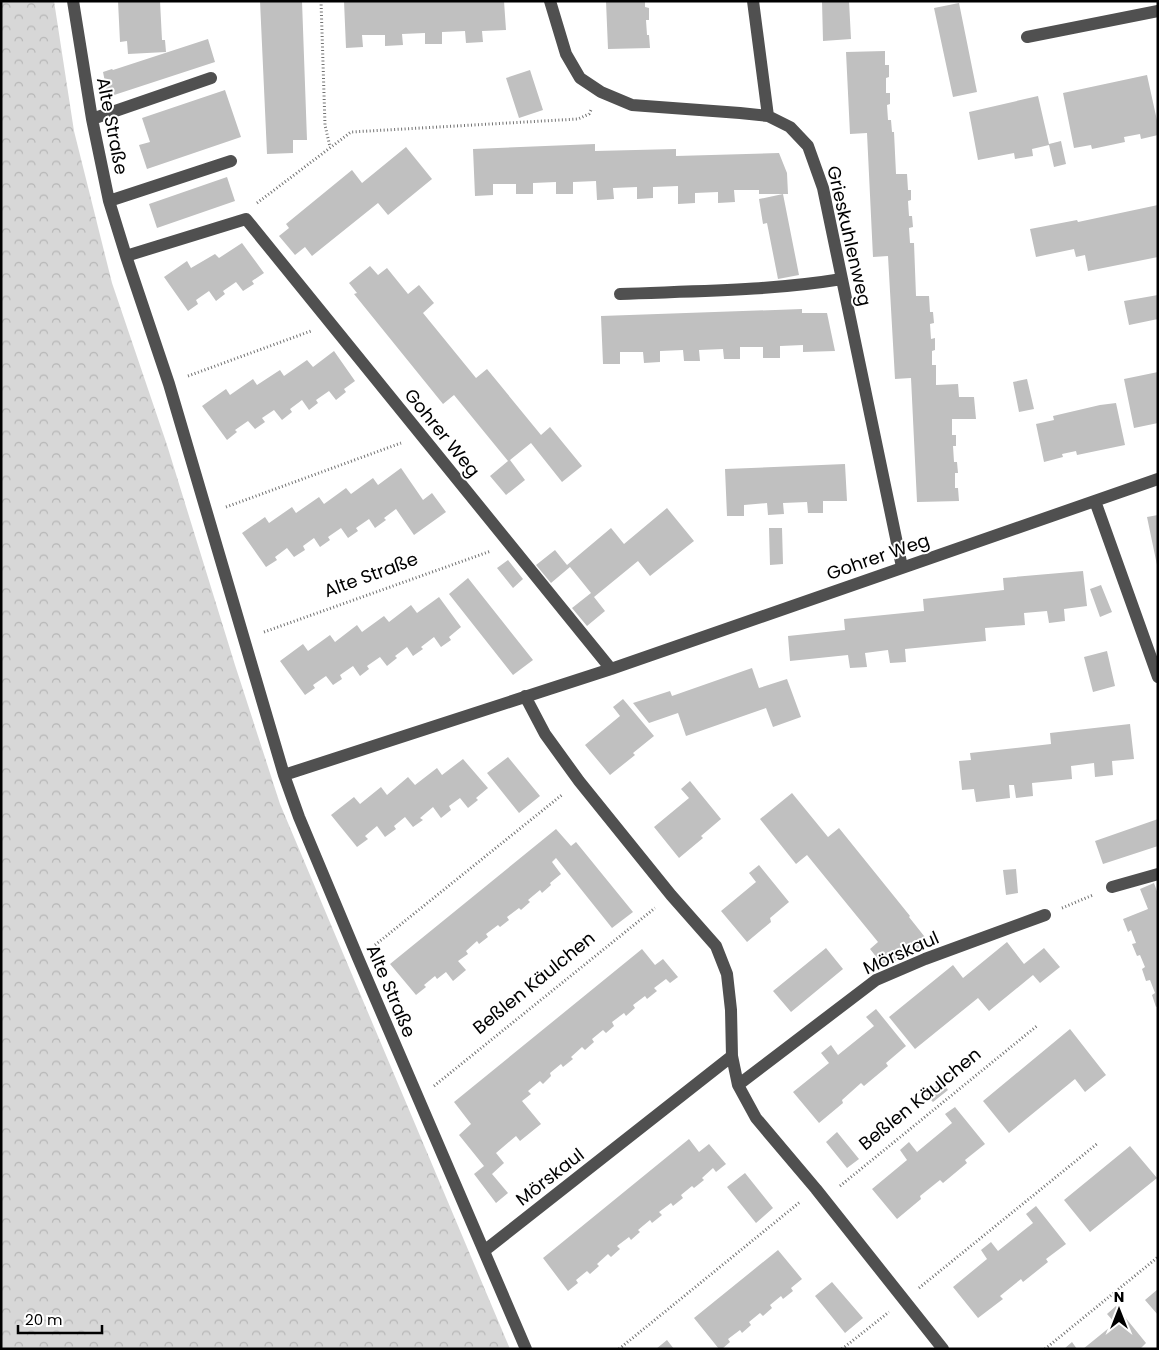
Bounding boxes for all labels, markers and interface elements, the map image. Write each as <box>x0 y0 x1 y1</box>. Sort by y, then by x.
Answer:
street label: Alte Straße <box>91 75 134 177</box>
street label: Grieskuhlenweg <box>821 163 878 308</box>
street label: Gohrer Weg <box>399 383 486 482</box>
street label: Gohrer Weg <box>823 527 933 586</box>
street label: Alte Straße <box>320 546 421 603</box>
street label: Mörskaul <box>859 925 943 980</box>
street label: Beßlen Käulchen <box>467 926 600 1040</box>
street label: Alte Straße <box>361 941 422 1041</box>
street label: Beßlen Käulchen <box>853 1042 986 1156</box>
street label: Mörskaul <box>510 1142 589 1211</box>
north arrow <box>1094 1285 1144 1335</box>
text: N <box>1114 1287 1124 1307</box>
scale bar <box>18 1302 101 1334</box>
text: 20 m <box>25 1309 63 1330</box>

